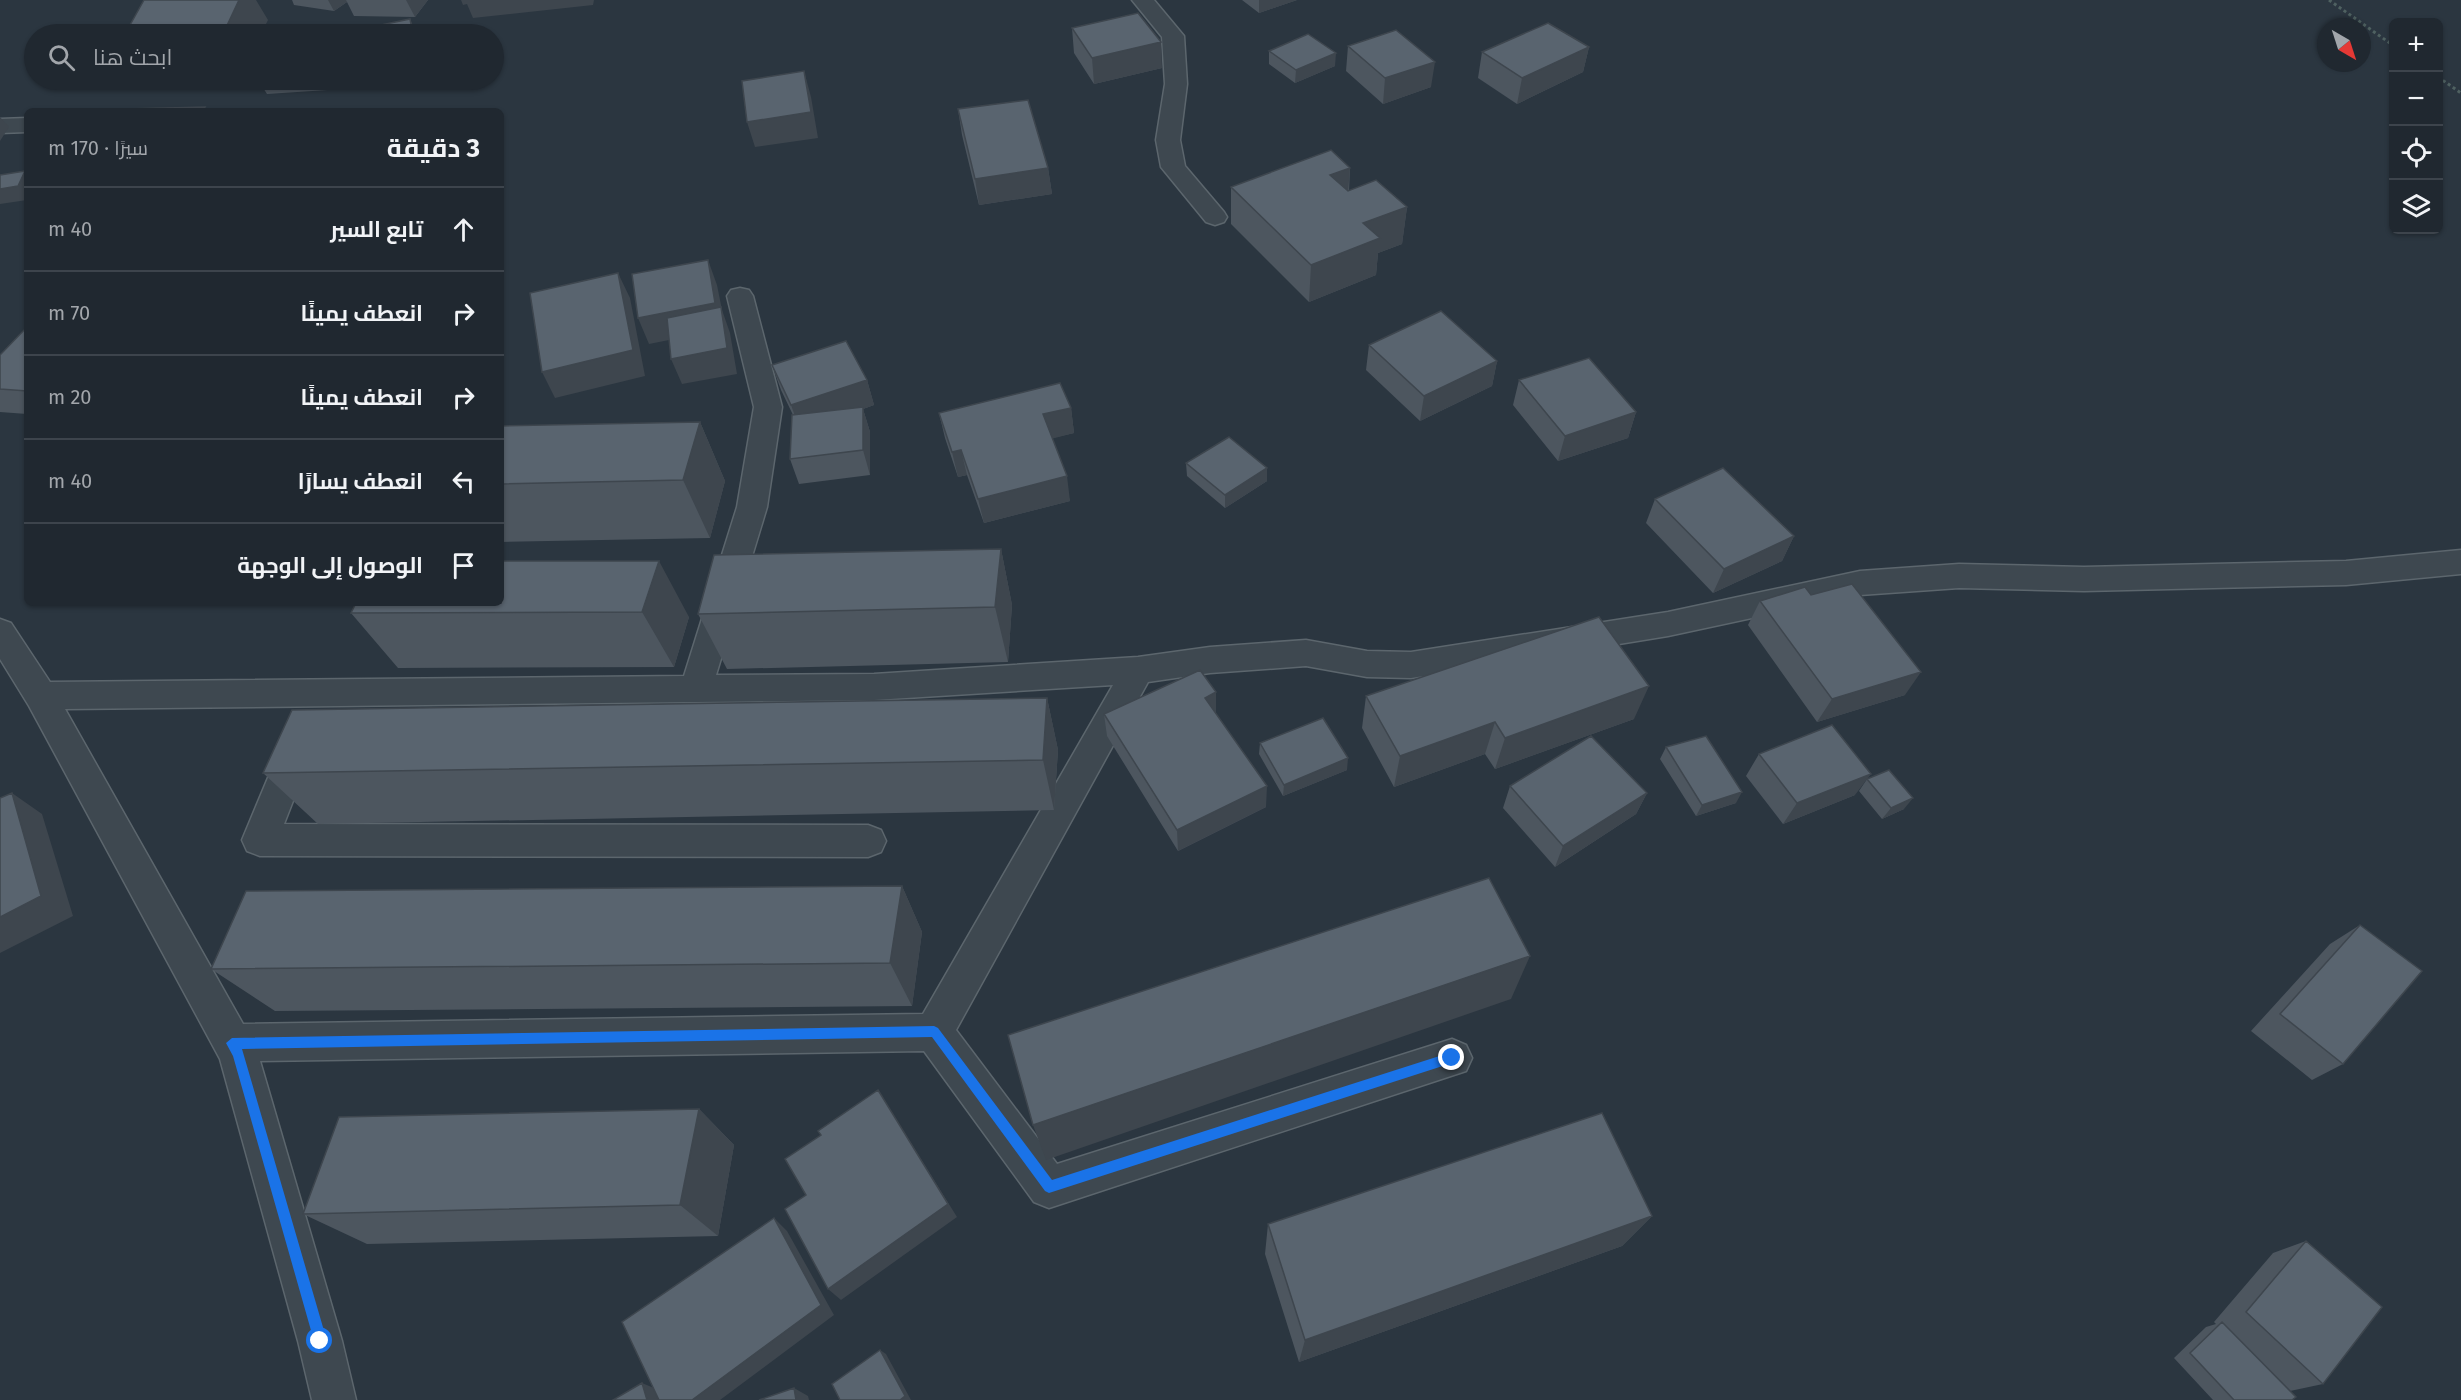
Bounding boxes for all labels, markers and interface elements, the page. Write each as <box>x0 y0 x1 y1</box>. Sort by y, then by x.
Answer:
north arrow <box>2317 18 2371 72</box>
map controls <box>2389 18 2443 234</box>
button: + <box>2389 18 2443 72</box>
search box <box>24 24 504 90</box>
icon: search <box>45 41 78 74</box>
text: ابحث هنا <box>93 44 172 71</box>
button: − <box>2389 72 2443 126</box>
button: locate <box>2389 126 2443 180</box>
text: 3 دقيقة <box>387 133 480 164</box>
text: سيرًا · 170 m <box>48 136 148 160</box>
button: layers <box>2389 180 2443 234</box>
icon: ahead <box>447 213 480 246</box>
text: تابع السير <box>330 216 423 243</box>
text: 40 m <box>48 217 92 241</box>
icon: right <box>447 297 480 330</box>
text: انعطف يمينًا <box>301 300 423 327</box>
text: 70 m <box>48 301 90 325</box>
icon: right <box>447 381 480 414</box>
text: انعطف يمينًا <box>301 384 423 411</box>
text: 20 m <box>48 385 92 409</box>
icon: left <box>447 465 480 498</box>
text: انعطف يسارًا <box>298 468 423 495</box>
text: 40 m <box>48 469 92 493</box>
icon: arrive <box>447 549 480 582</box>
text: الوصول إلى الوجهة <box>237 552 423 579</box>
route end <box>1438 1044 1464 1070</box>
route start <box>306 1327 332 1353</box>

